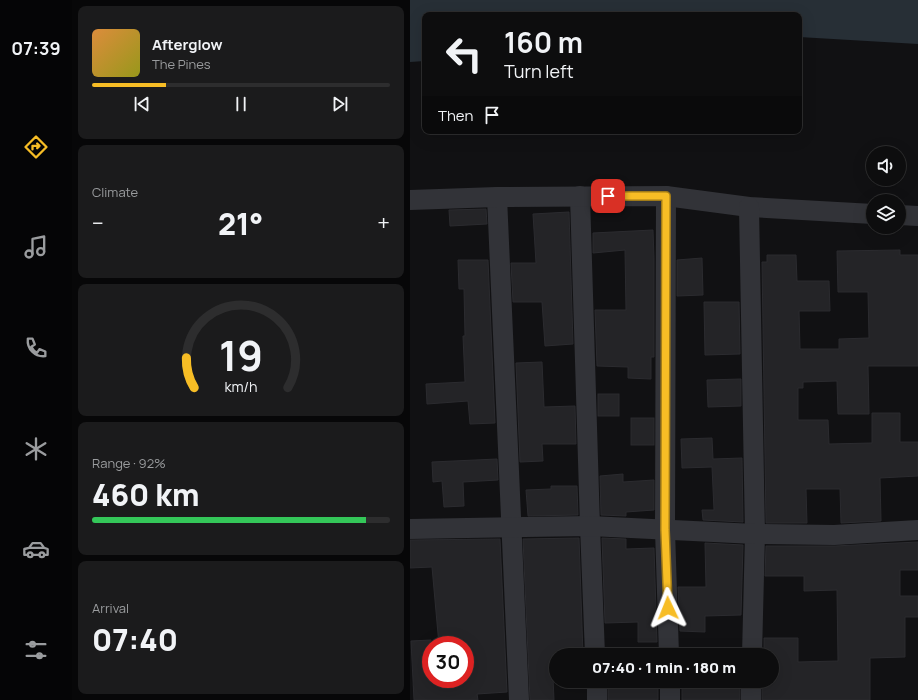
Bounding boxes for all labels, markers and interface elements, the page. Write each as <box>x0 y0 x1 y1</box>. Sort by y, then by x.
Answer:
text: 160 m <box>504 23 583 61</box>
icon: left <box>438 28 490 80</box>
text: Afterglow <box>152 34 223 55</box>
text: 07:39 <box>11 36 61 60</box>
text: The Pines <box>152 55 211 73</box>
text: Turn left <box>504 59 574 83</box>
icon: previous <box>131 93 153 115</box>
icon: pause <box>230 93 252 115</box>
icon: next <box>329 93 351 115</box>
icon: arrive <box>481 104 503 126</box>
text: Then <box>438 105 473 126</box>
icon: directions <box>22 133 50 161</box>
map controls <box>866 146 906 234</box>
button: sound <box>866 146 906 186</box>
pin <box>591 179 625 213</box>
text: Climate <box>92 183 138 201</box>
icon: arrive <box>597 185 619 207</box>
button: layers <box>866 194 906 234</box>
text: 21° <box>218 203 263 244</box>
text: − <box>92 208 104 238</box>
text: + <box>377 208 390 238</box>
icon: music <box>22 233 50 261</box>
text: 19 <box>219 327 263 383</box>
icon: phone <box>22 334 50 362</box>
text: km/h <box>224 377 258 396</box>
icon: climate <box>22 435 50 463</box>
text: Range · 92% <box>92 454 166 472</box>
text: 460 km <box>92 474 199 515</box>
icon: car <box>22 535 50 563</box>
position arrow <box>647 587 689 629</box>
text: Arrival <box>92 599 129 617</box>
text: 07:40 <box>92 619 178 660</box>
icon: filters <box>22 636 50 664</box>
speed limit sign: 30 <box>422 636 474 688</box>
text: 07:40 · 1 min · 180 m <box>592 657 736 678</box>

